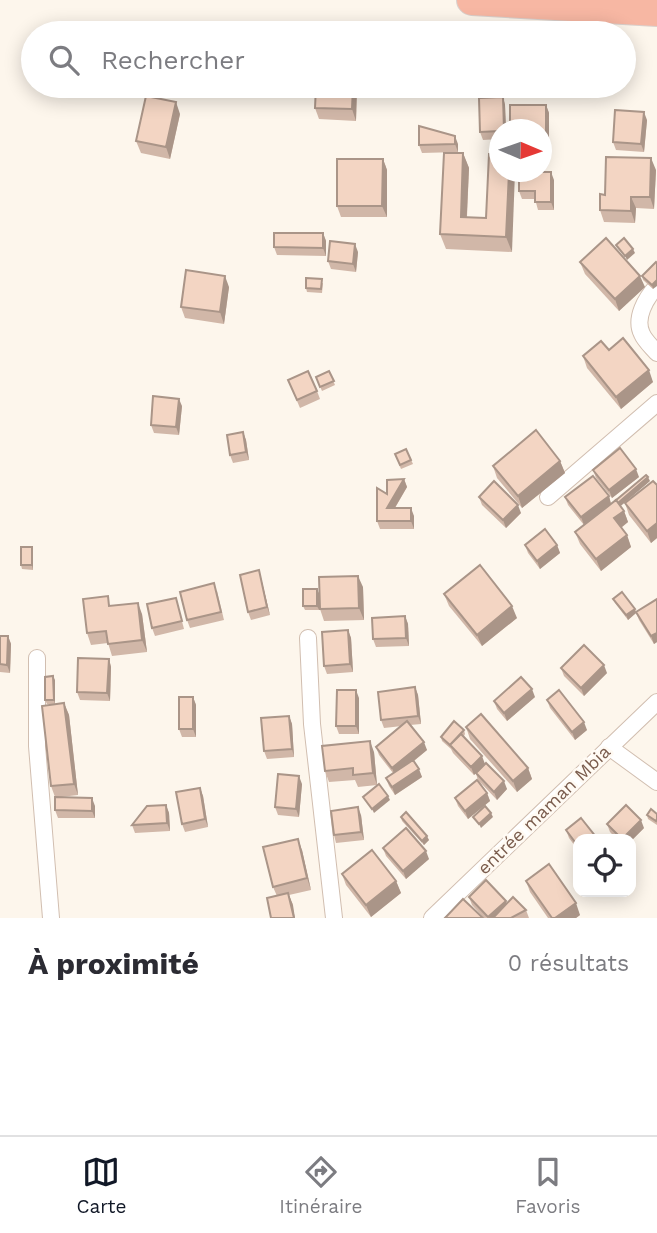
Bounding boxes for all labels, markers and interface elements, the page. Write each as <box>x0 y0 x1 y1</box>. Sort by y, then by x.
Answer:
search box <box>21 21 636 98</box>
icon: search <box>45 41 83 79</box>
text: Rechercher <box>101 45 245 75</box>
north arrow <box>489 119 552 182</box>
street label: entrée maman Mbia <box>473 741 614 878</box>
map controls <box>573 834 636 897</box>
button: locate <box>573 834 636 897</box>
text: À proximité <box>28 946 199 981</box>
text: 0 résultats <box>508 950 629 977</box>
tab: Carte <box>76 1153 126 1218</box>
tab: Itinéraire <box>279 1153 362 1218</box>
tab: Favoris <box>515 1153 581 1218</box>

